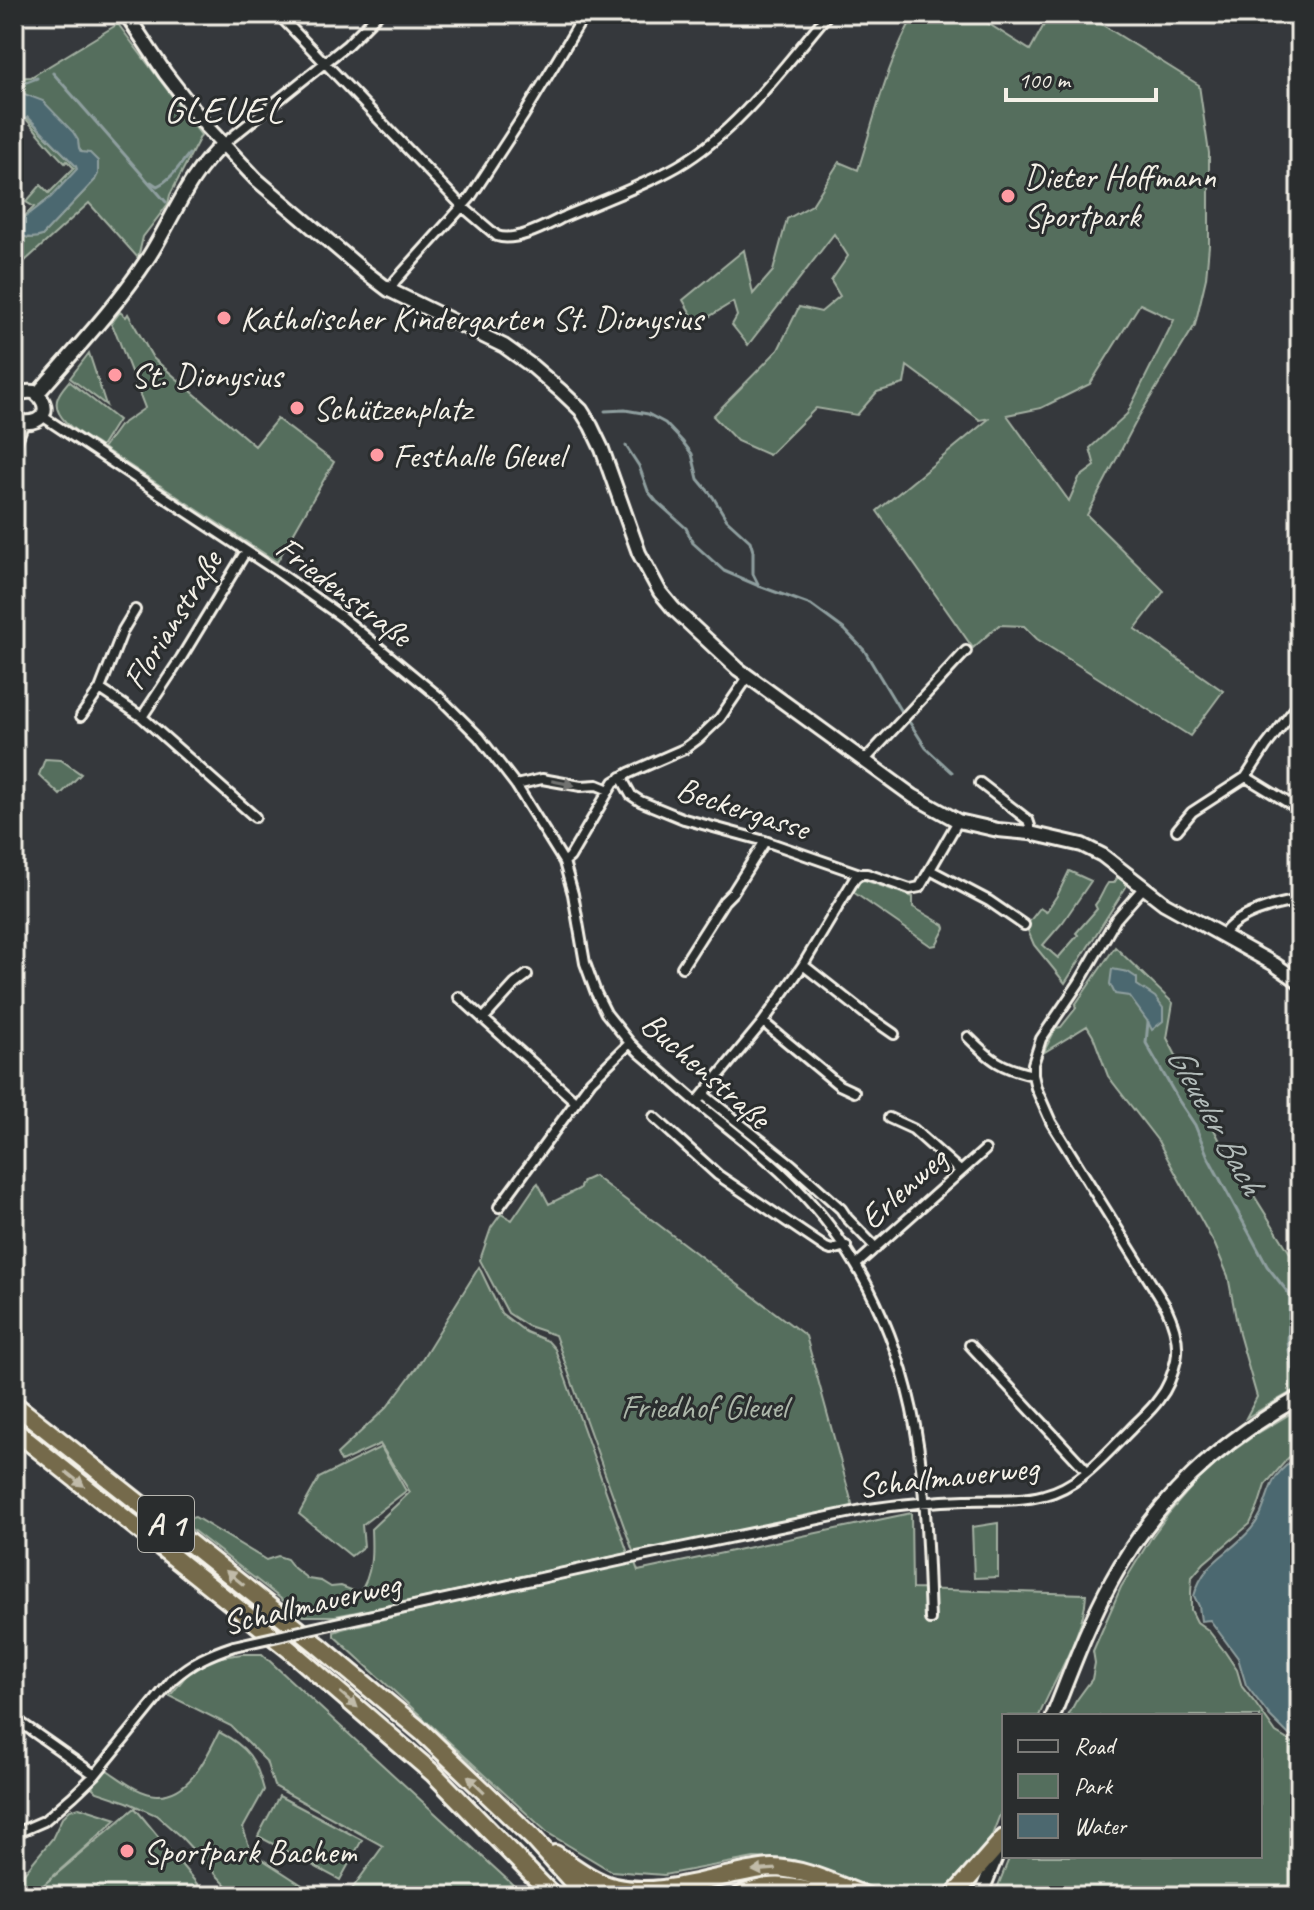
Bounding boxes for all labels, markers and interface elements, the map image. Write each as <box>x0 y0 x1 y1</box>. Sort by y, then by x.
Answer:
scale bar <box>1006 52 1156 102</box>
text: 100 m <box>1018 65 1072 95</box>
district label: GLEUEL <box>164 86 284 133</box>
place label: Dieter Hoffmann Sportpark <box>1024 155 1216 237</box>
marker: Dieter Hoffmann Sportpark <box>999 187 1017 205</box>
place label: Katholischer Kindergarten St. Dionysius <box>240 297 706 340</box>
marker: Katholischer Kindergarten St. Dionysius <box>215 309 233 327</box>
place label: St. Dionysius <box>131 354 285 397</box>
marker: St. Dionysius <box>106 366 124 384</box>
place label: Schützenplatz <box>313 387 475 430</box>
marker: Schützenplatz <box>288 399 306 417</box>
place label: Festhalle Gleuel <box>393 434 571 477</box>
marker: Festhalle Gleuel <box>368 446 386 464</box>
street label: Friedenstraße <box>268 526 423 658</box>
street label: Florianstraße <box>112 540 233 698</box>
street label: Beckergasse <box>671 766 817 850</box>
one-way arrow <box>550 777 575 789</box>
street label: Buchenstraße <box>632 1002 782 1140</box>
water label: Gleueler Bach <box>1157 1038 1277 1205</box>
street label: Erlenweg <box>850 1136 958 1238</box>
park label: Friedhof Gleuel <box>621 1385 794 1428</box>
street label: Schallmauerweg <box>856 1445 1043 1507</box>
one-way arrow <box>65 1470 85 1487</box>
road number: A 1 <box>138 1496 194 1552</box>
street label: Schallmauerweg <box>218 1561 407 1644</box>
one-way arrow <box>225 1571 245 1587</box>
one-way arrow <box>339 1691 358 1709</box>
legend <box>1002 1714 1262 1858</box>
text: Road <box>1074 1731 1118 1761</box>
text: Park <box>1074 1771 1114 1801</box>
one-way arrow <box>467 1776 486 1794</box>
text: Water <box>1074 1811 1129 1841</box>
place label: Sportpark Bachem <box>143 1830 357 1873</box>
marker: Sportpark Bachem <box>118 1842 136 1860</box>
one-way arrow <box>751 1864 776 1877</box>

